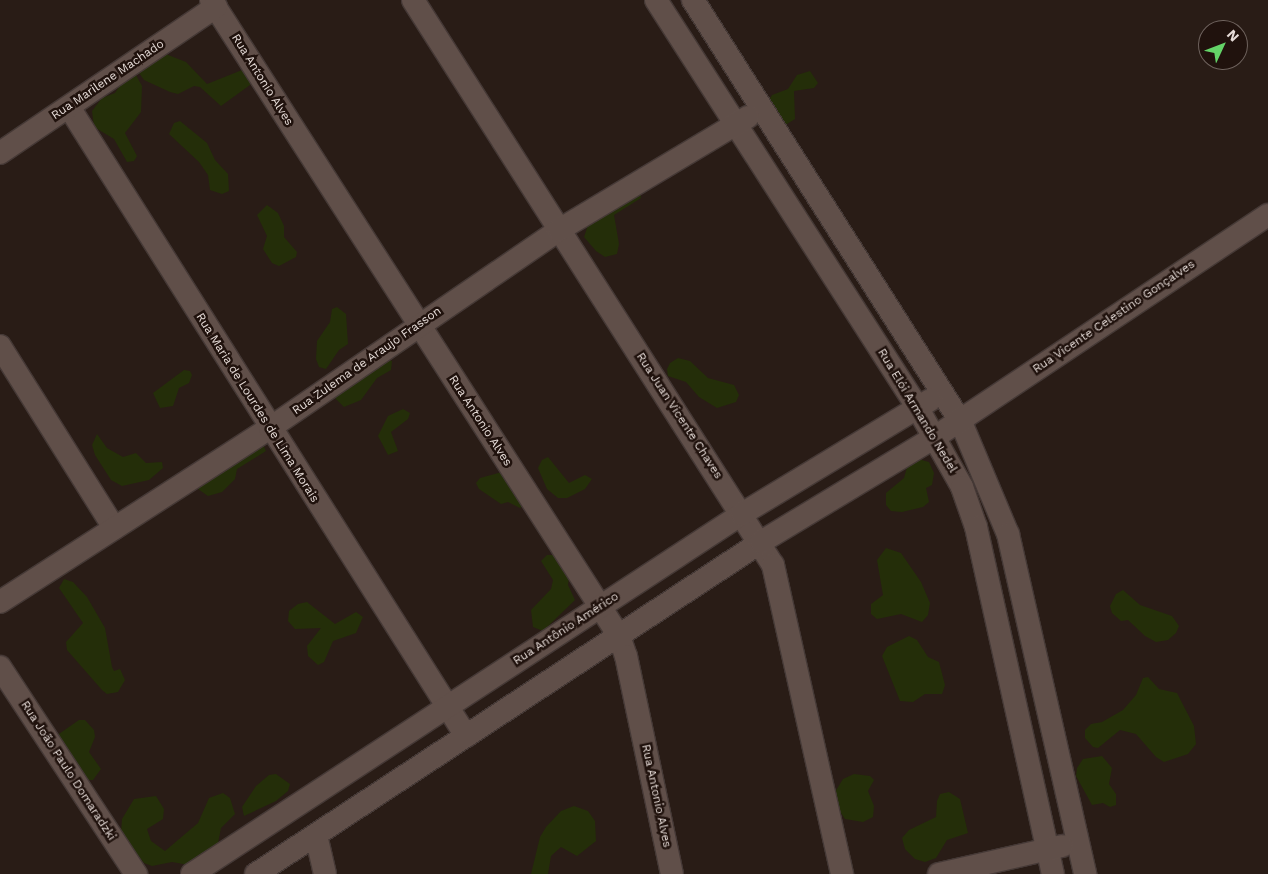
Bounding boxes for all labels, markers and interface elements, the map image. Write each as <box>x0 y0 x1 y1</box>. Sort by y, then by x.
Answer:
north arrow <box>1198 20 1248 70</box>
text: N <box>1224 26 1243 45</box>
street label: Rua Antonio Alves <box>228 31 296 129</box>
street label: Rua Marilene Machado <box>49 37 167 123</box>
street label: Rua Vicente Celestino Gonçalves <box>1030 257 1198 377</box>
street label: Rua Zulema de Araujo Frasson <box>289 304 445 418</box>
street label: Rua Maria de Lourdes de Lima Morais <box>192 310 322 506</box>
street label: Rua Elói Armando Nedel <box>874 346 960 476</box>
street label: Rua Juan Vicente Chaves <box>633 350 725 482</box>
street label: Rua Antonio Alves <box>445 372 515 470</box>
street label: Rua Antônio Américo <box>510 589 622 669</box>
street label: Rua João Paulo Domaradzki <box>17 698 119 844</box>
street label: Rua Antonio Alves <box>638 742 674 850</box>

